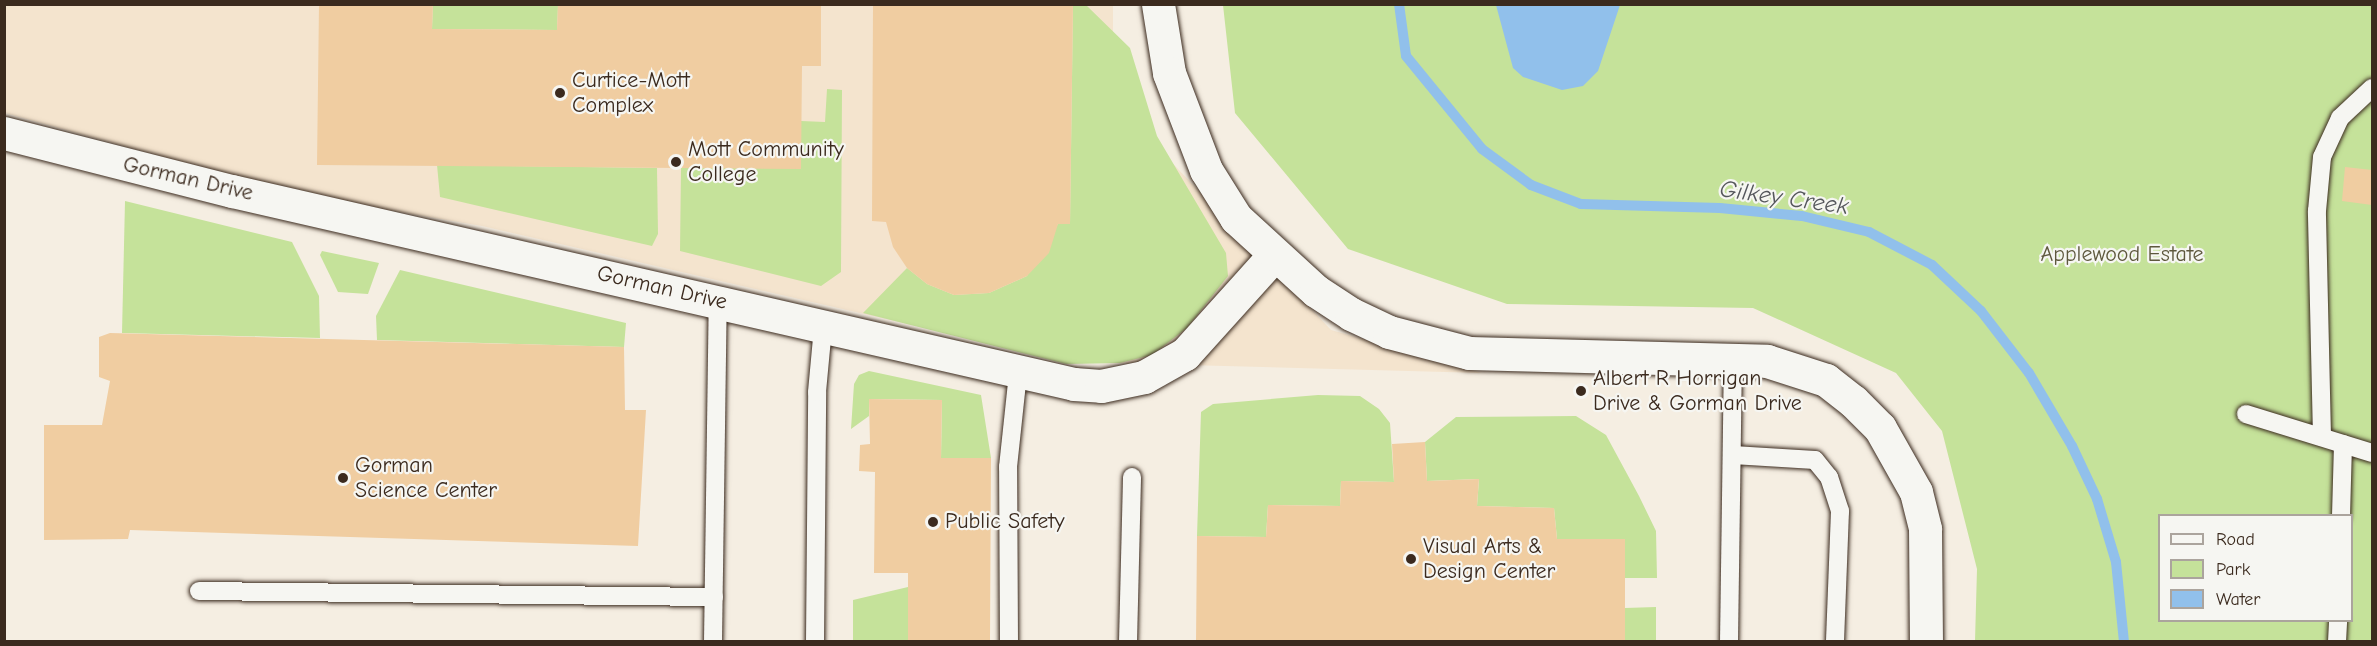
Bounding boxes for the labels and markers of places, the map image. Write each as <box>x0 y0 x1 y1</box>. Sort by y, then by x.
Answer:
place label: Curtice-Mott Complex <box>572 67 690 118</box>
marker: Curtice-Mott Complex <box>553 86 567 100</box>
place label: Mott Community College <box>688 136 844 188</box>
marker: Mott Community College <box>669 155 683 169</box>
place label: Albert R Horrigan Drive & Gorman Drive <box>1593 365 1802 416</box>
marker: Albert R Horrigan Drive & Gorman Drive <box>1574 384 1588 398</box>
place label: Gorman Science Center <box>355 452 497 504</box>
marker: Gorman Science Center <box>336 471 350 485</box>
place label: Public Safety <box>945 509 1064 535</box>
marker: Public Safety <box>926 515 940 529</box>
place label: Visual Arts & Design Center <box>1423 533 1555 584</box>
marker: Visual Arts & Design Center <box>1404 552 1418 566</box>

